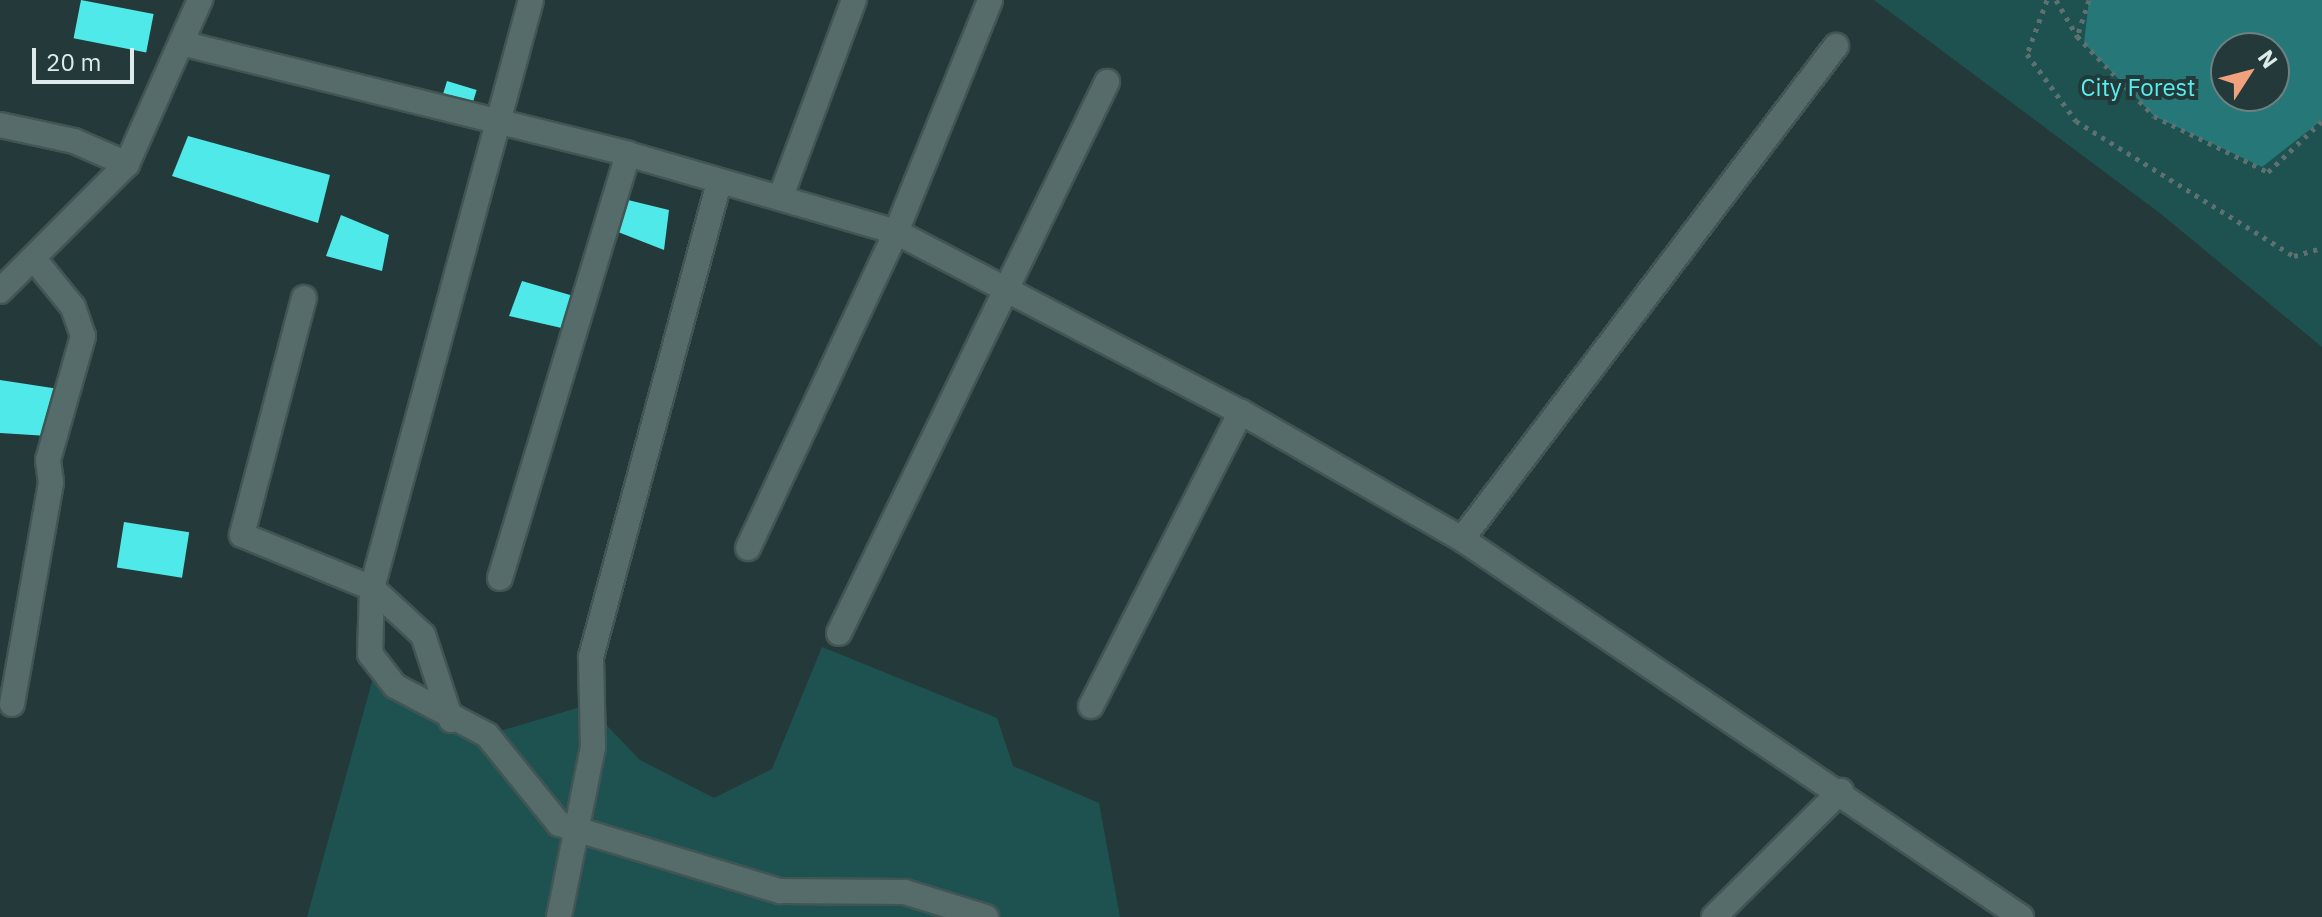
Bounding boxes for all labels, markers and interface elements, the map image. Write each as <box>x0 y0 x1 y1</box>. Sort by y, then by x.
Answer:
scale bar <box>36 32 138 82</box>
north arrow <box>2210 32 2290 112</box>
text: N <box>2252 44 2285 74</box>
text: 20 m <box>46 46 101 78</box>
park label: City Forest <box>2080 74 2196 102</box>

